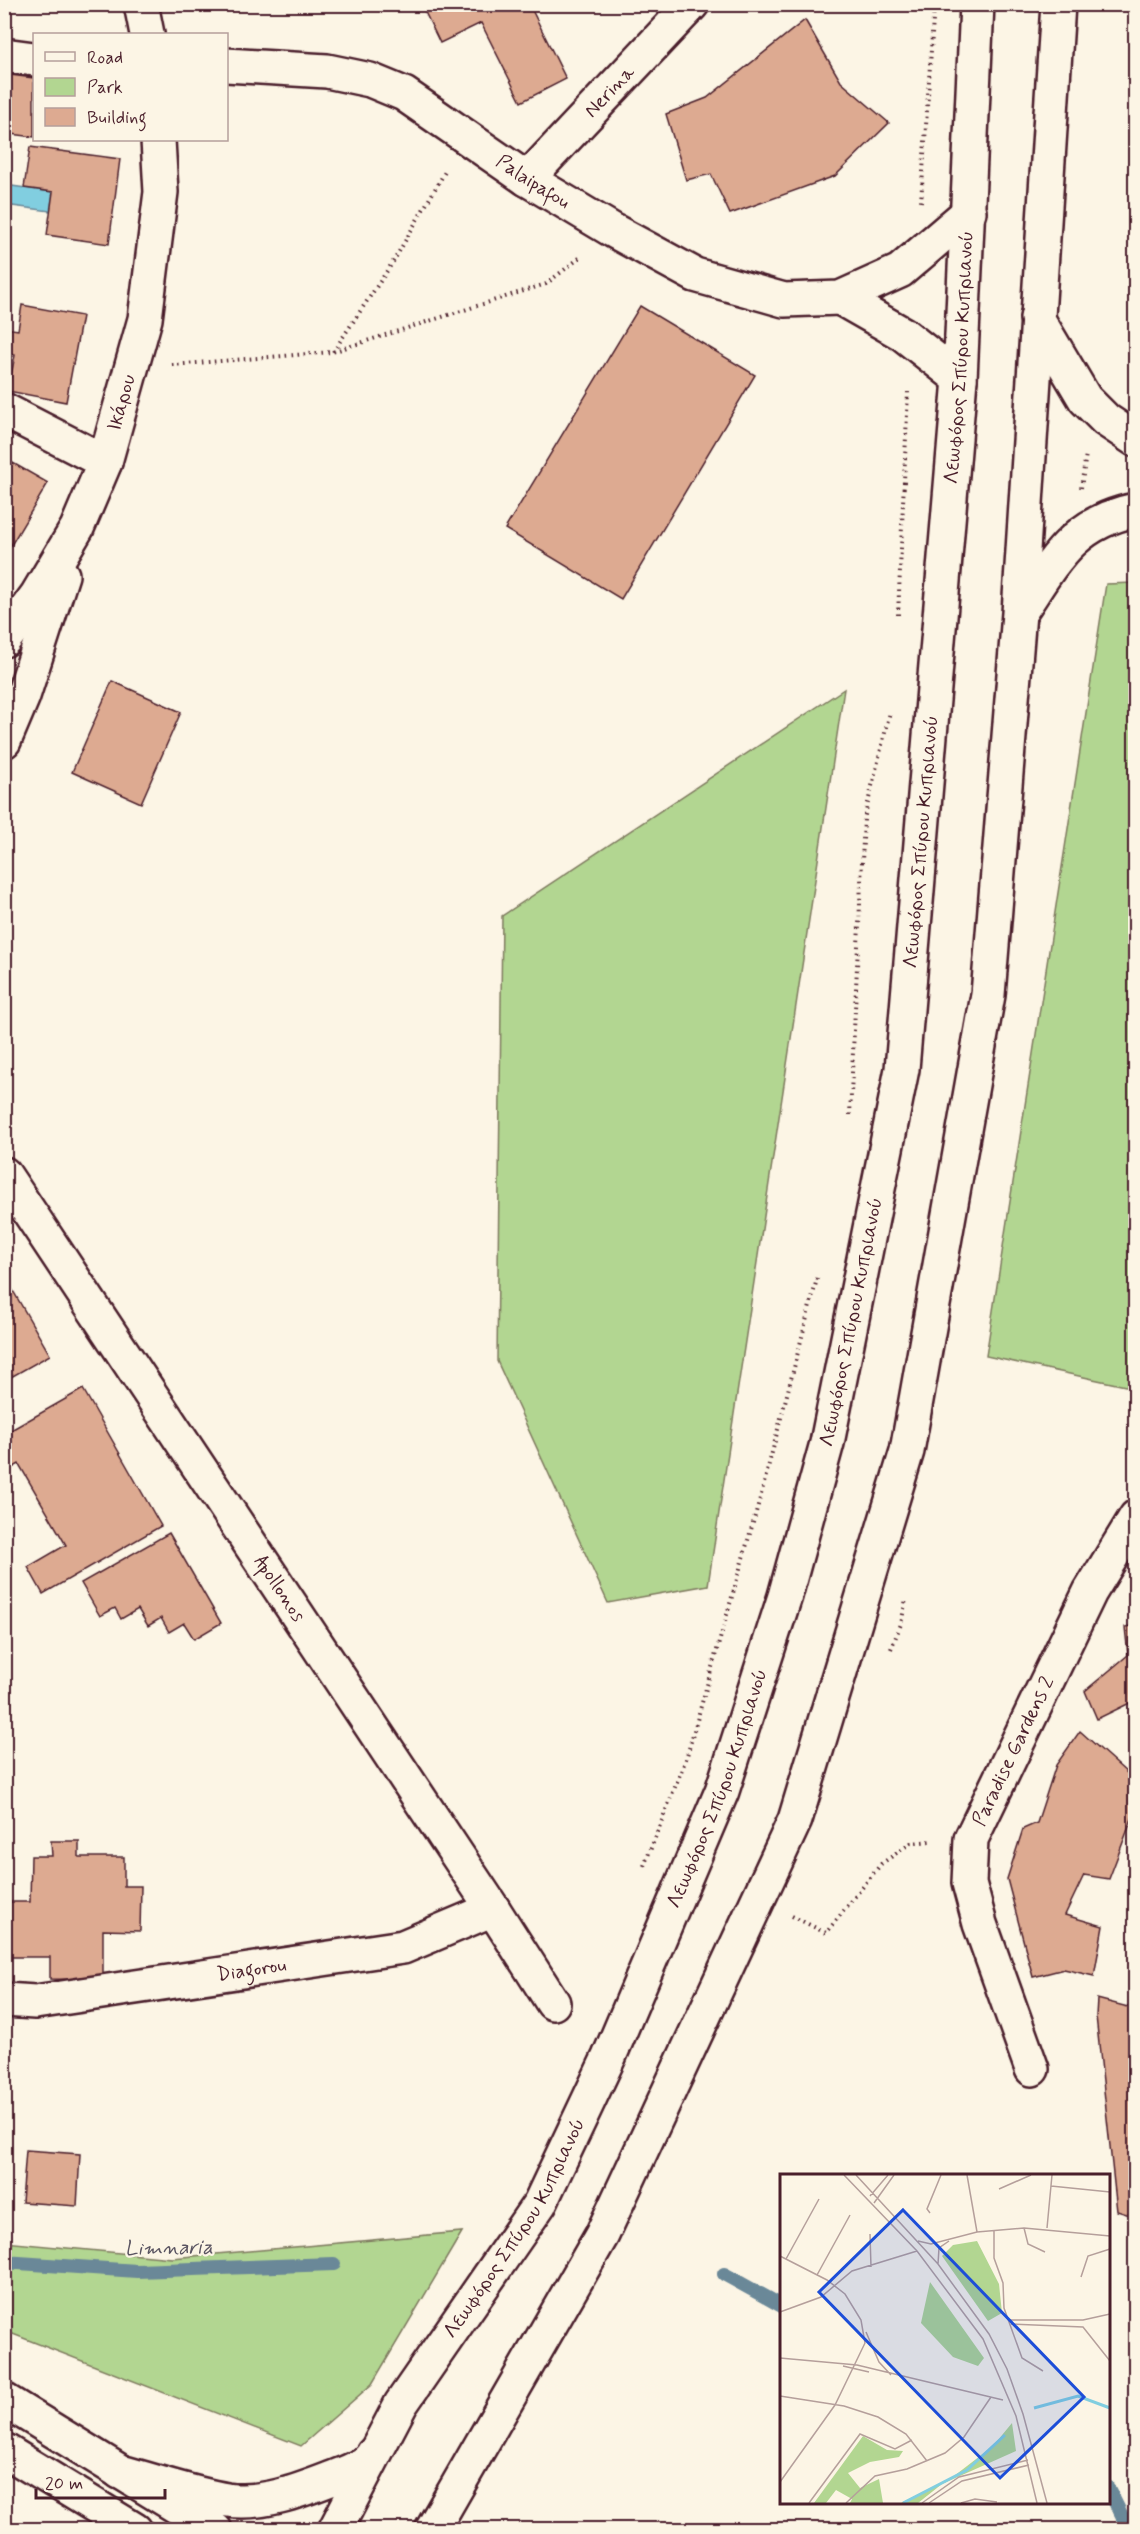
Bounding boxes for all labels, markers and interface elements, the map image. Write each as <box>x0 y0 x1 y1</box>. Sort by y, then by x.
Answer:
legend <box>33 33 228 141</box>
text: Road <box>87 46 123 70</box>
street label: Nerina <box>578 59 641 124</box>
text: Park <box>87 76 123 100</box>
text: Building <box>87 106 147 132</box>
street label: Palaipafou <box>491 148 575 215</box>
street label: Λεωφόρος Σπύρου Κυπριανού <box>938 230 980 485</box>
street label: Ικάρου <box>101 371 142 434</box>
street label: Λεωφόρος Σπύρου Κυπριανού <box>897 714 945 969</box>
street label: Λεωφόρος Σπύρου Κυπριανού <box>813 1195 889 1449</box>
street label: Apollonos <box>247 1550 312 1628</box>
street label: Λεωφόρος Σπύρου Κυπριανού <box>660 1665 774 1912</box>
street label: Paradise Gardens 2 <box>966 1672 1061 1831</box>
street label: Diagorou <box>215 1951 288 1988</box>
street label: Λεωφόρος Σπύρου Κυπριανού <box>437 2114 592 2343</box>
inset map <box>780 2174 1110 2504</box>
water label: Limnaria <box>125 2233 214 2263</box>
scale bar <box>36 2462 165 2500</box>
text: 20 m <box>45 2472 83 2496</box>

